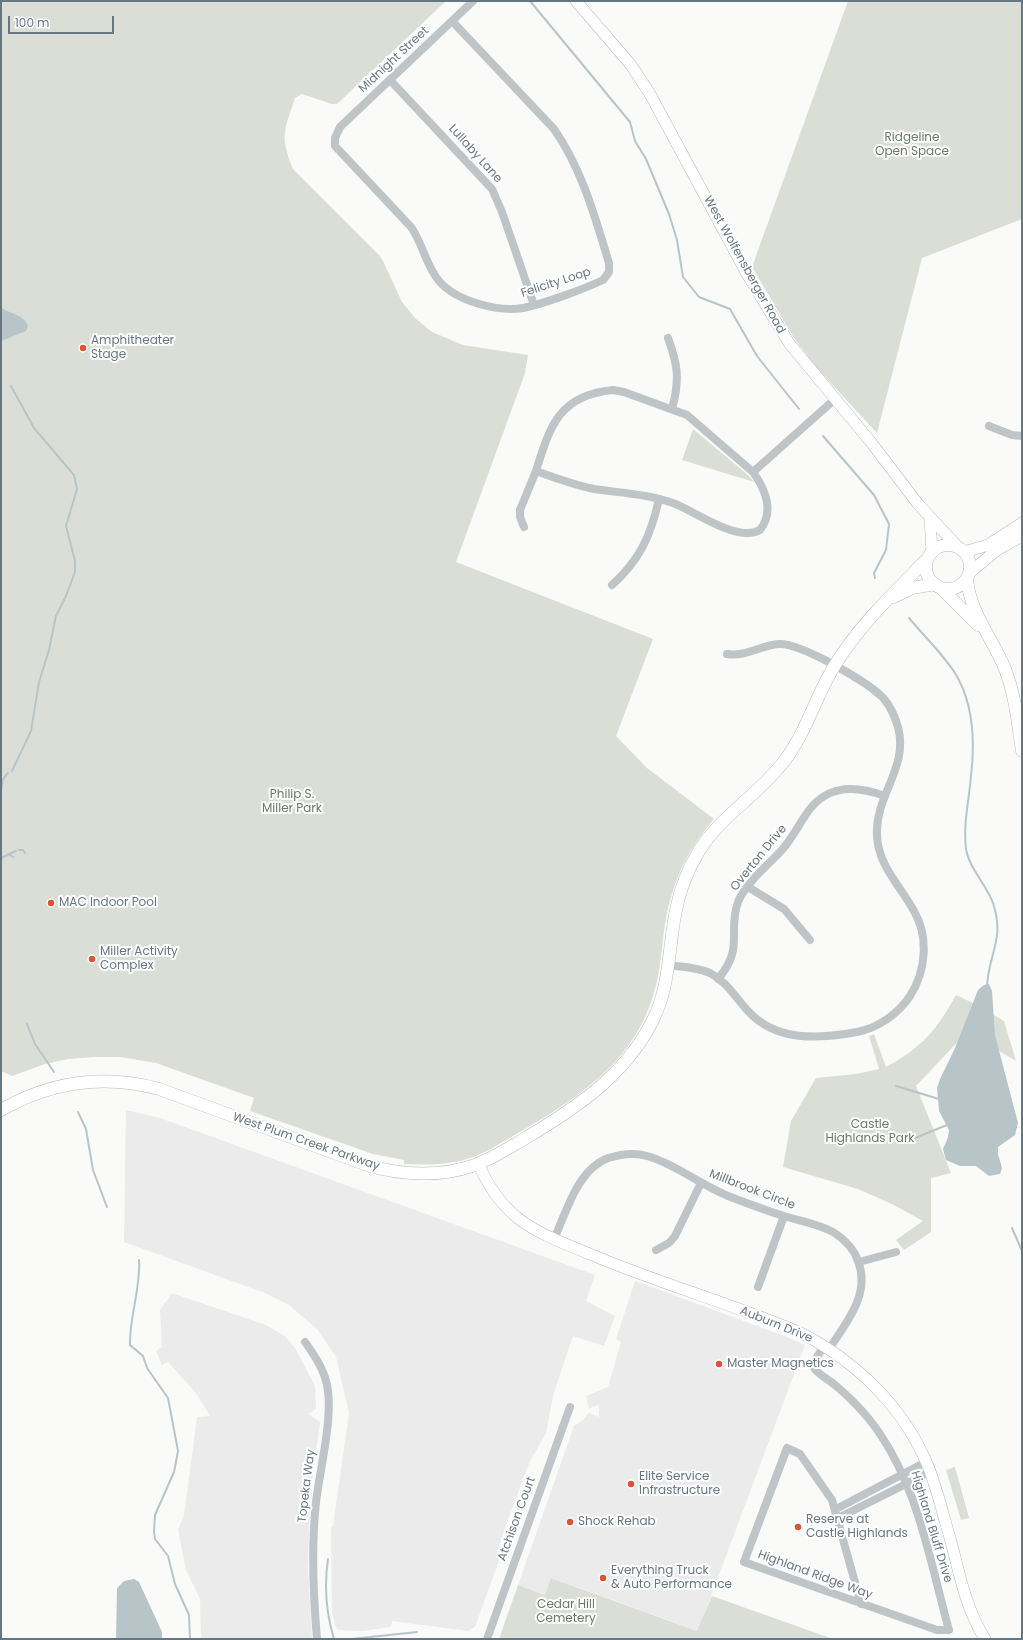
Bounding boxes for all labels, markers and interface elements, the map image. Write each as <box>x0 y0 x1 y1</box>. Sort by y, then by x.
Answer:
scale bar <box>10 8 116 34</box>
text: 100 m <box>15 14 49 31</box>
street label: Midnight Street <box>356 24 432 96</box>
street label: Lullaby Lane <box>445 122 505 186</box>
park label: Ridgeline Open Space <box>875 131 949 159</box>
street label: West Wolfensberger Road <box>700 194 788 336</box>
street label: Felicity Loop <box>519 265 593 301</box>
place label: Amphitheater Stage <box>91 334 174 362</box>
marker: Amphitheater Stage <box>78 343 88 353</box>
park label: Philip S. Miller Park <box>262 788 322 816</box>
street label: Overton Drive <box>728 822 790 894</box>
place label: MAC Indoor Pool <box>59 896 157 910</box>
marker: MAC Indoor Pool <box>46 898 56 908</box>
place label: Miller Activity Complex <box>100 945 178 973</box>
marker: Miller Activity Complex <box>87 954 97 964</box>
street label: West Plum Creek Parkway <box>231 1110 381 1174</box>
park label: Castle Highlands Park <box>825 1118 915 1146</box>
street label: Millbrook Circle <box>707 1167 797 1213</box>
street label: Auburn Drive <box>738 1304 814 1346</box>
place label: Master Magnetics <box>727 1357 834 1371</box>
marker: Master Magnetics <box>714 1359 724 1369</box>
street label: Topeka Way <box>295 1448 319 1524</box>
street label: Highland Bluff Drive <box>907 1469 955 1585</box>
place label: Elite Service Infrastructure <box>639 1470 720 1498</box>
street label: Atchison Court <box>495 1475 539 1563</box>
marker: Elite Service Infrastructure <box>626 1479 636 1489</box>
place label: Reserve at Castle Highlands <box>806 1513 908 1541</box>
place label: Shock Rehab <box>578 1515 656 1529</box>
marker: Shock Rehab <box>565 1517 575 1527</box>
marker: Reserve at Castle Highlands <box>793 1522 803 1532</box>
street label: Highland Ridge Way <box>756 1548 874 1602</box>
place label: Everything Truck & Auto Performance <box>611 1564 732 1592</box>
marker: Everything Truck & Auto Performance <box>598 1573 608 1583</box>
park label: Cedar Hill Cemetery <box>536 1598 596 1626</box>

